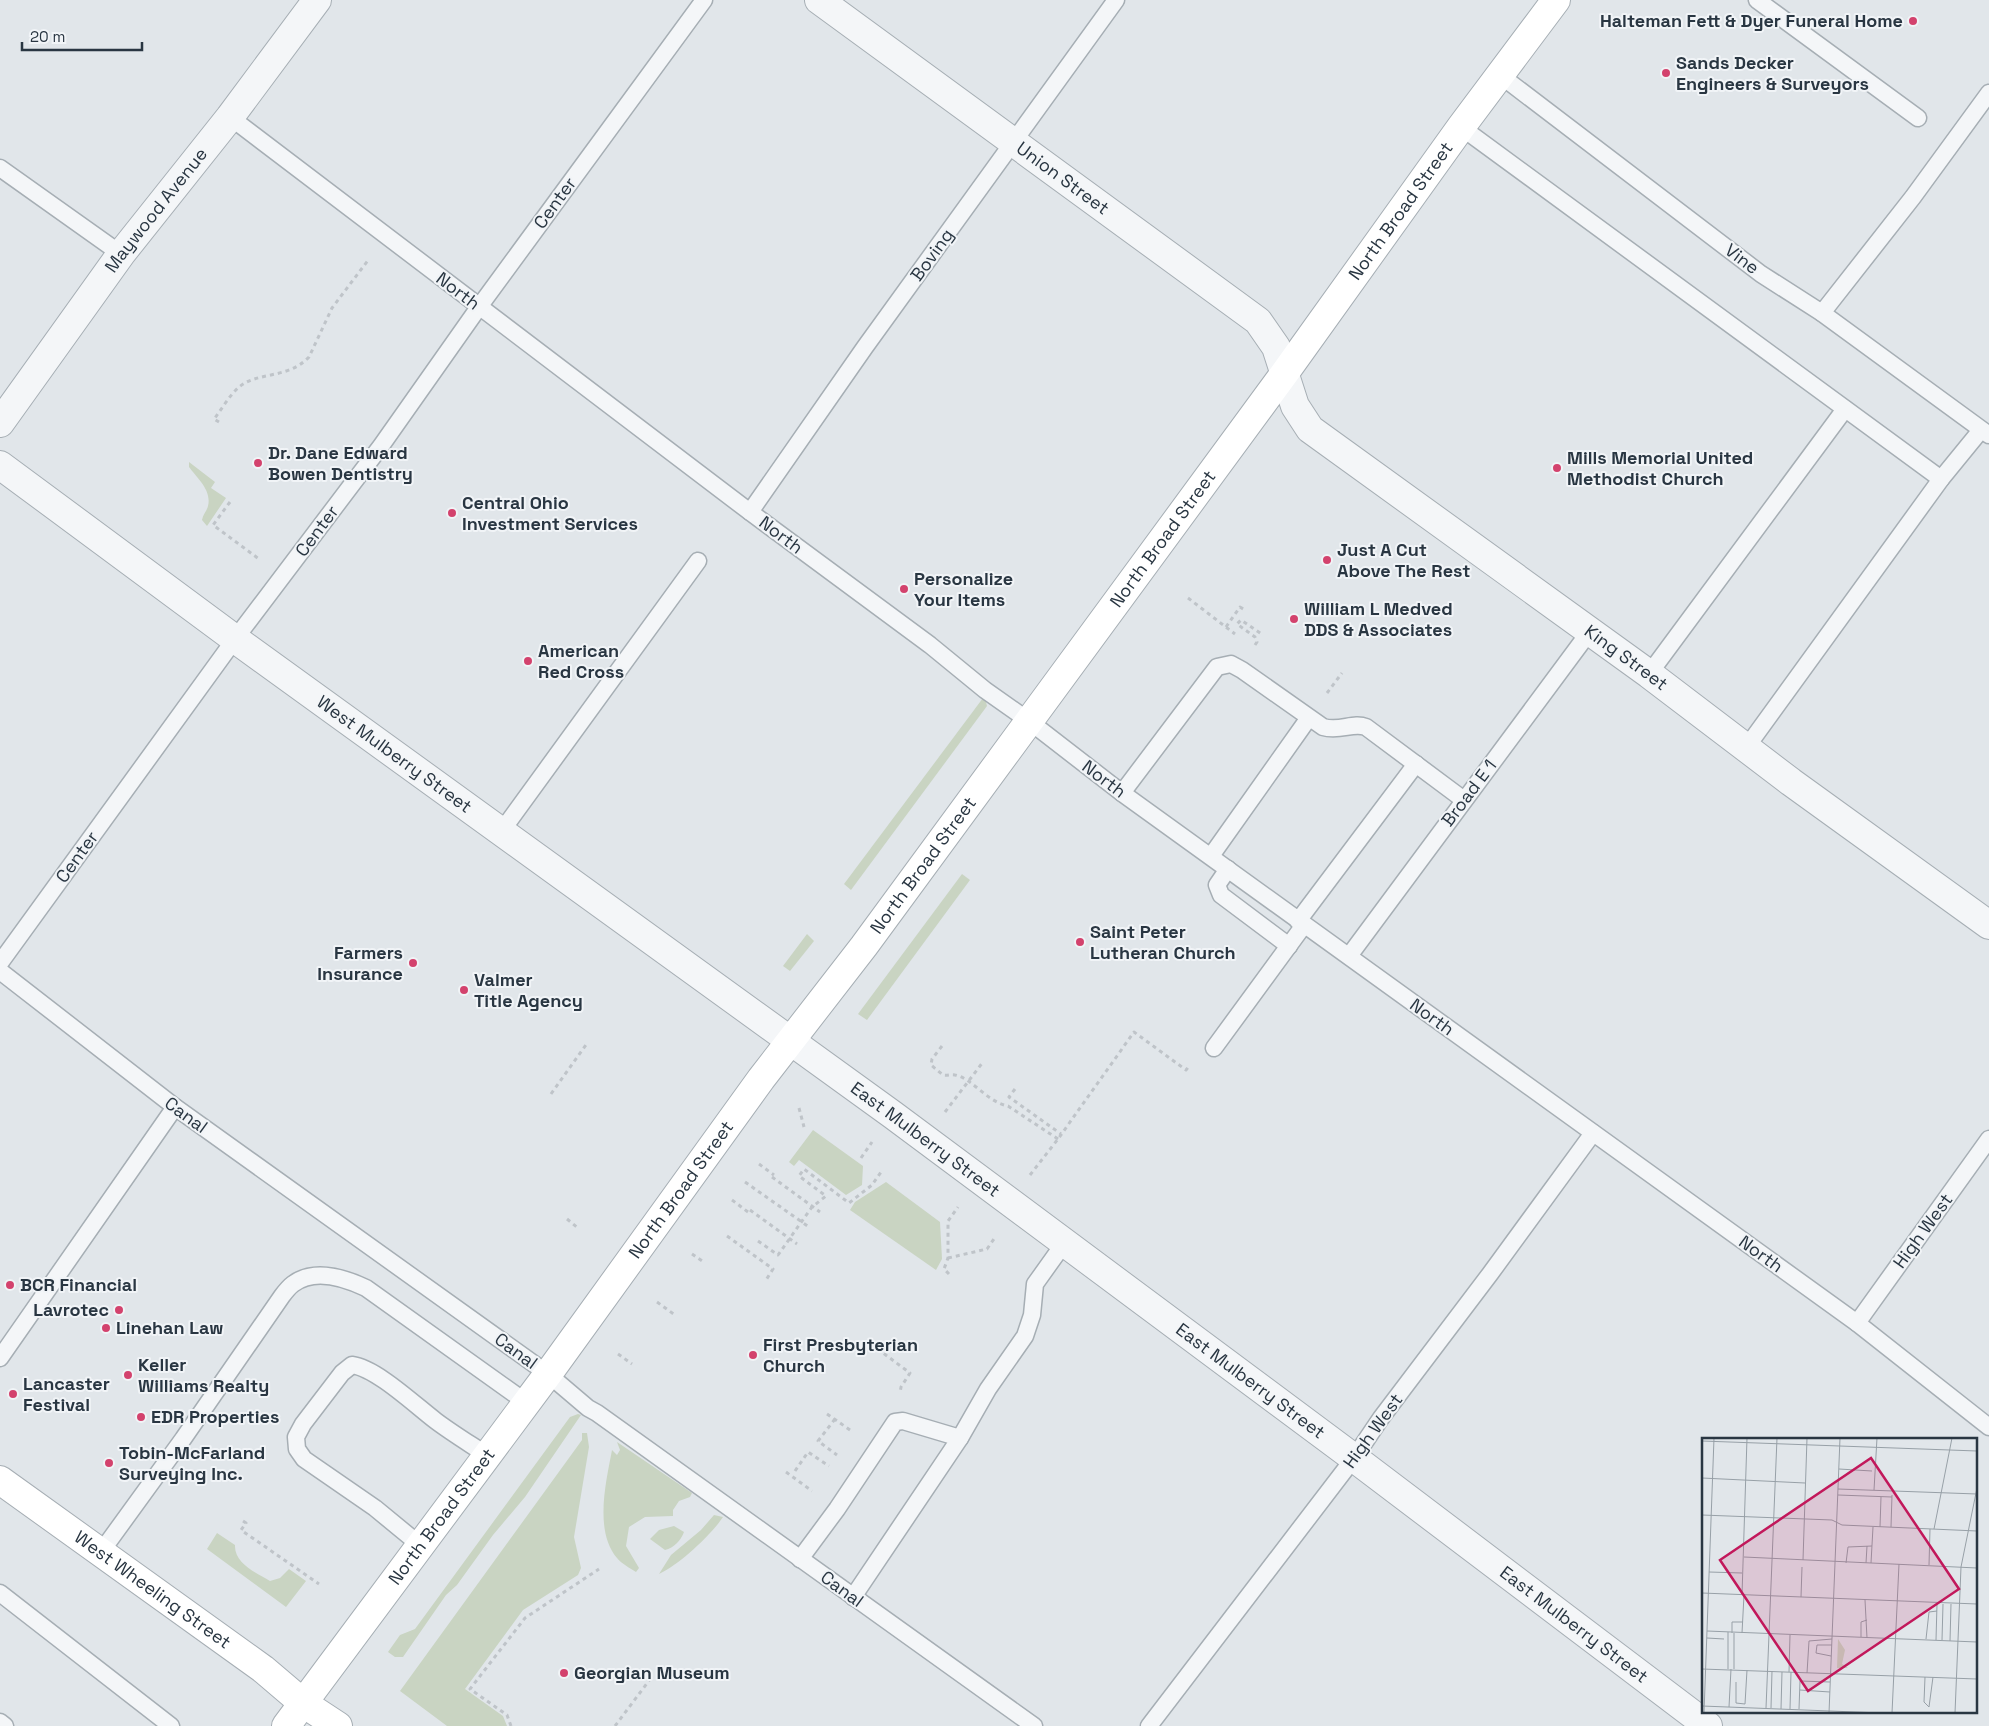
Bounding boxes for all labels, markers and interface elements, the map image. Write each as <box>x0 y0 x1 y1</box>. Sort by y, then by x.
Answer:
place label: Halteman Fett & Dyer Funeral Home <box>1600 9 1903 32</box>
marker: Halteman Fett & Dyer Funeral Home <box>1907 15 1919 27</box>
scale bar <box>22 20 142 52</box>
text: 20 m <box>30 27 65 46</box>
place label: Sands Decker Engineers & Surveyors <box>1676 51 1869 95</box>
marker: Sands Decker Engineers & Surveyors <box>1660 67 1672 79</box>
street label: Union Street <box>1012 136 1114 219</box>
street label: North Broad Street <box>1343 137 1458 284</box>
street label: Maywood Avenue <box>99 143 212 277</box>
street label: Center <box>528 172 581 233</box>
street label: Boving <box>905 224 958 285</box>
street label: Vine <box>1721 238 1764 279</box>
street label: North <box>432 267 485 315</box>
place label: Dr. Dane Edward Bowen Dentistry <box>268 441 413 485</box>
place label: Mills Memorial United Methodist Church <box>1567 446 1753 490</box>
marker: Dr. Dane Edward Bowen Dentistry <box>252 457 264 469</box>
marker: Mills Memorial United Methodist Church <box>1551 462 1563 474</box>
street label: North Broad Street <box>1105 465 1221 612</box>
place label: Central Ohio Investment Services <box>462 491 638 535</box>
street label: Center <box>290 500 343 561</box>
marker: Central Ohio Investment Services <box>446 507 458 519</box>
street label: North <box>755 511 808 559</box>
place label: Just A Cut Above The Rest <box>1337 538 1471 582</box>
marker: Just A Cut Above The Rest <box>1321 554 1333 566</box>
place label: Personalize Your Items <box>914 567 1013 611</box>
marker: Personalize Your Items <box>898 583 910 595</box>
place label: William L Medved DDS & Associates <box>1304 597 1453 641</box>
marker: William L Medved DDS & Associates <box>1288 613 1300 625</box>
street label: King Street <box>1580 619 1673 695</box>
place label: American Red Cross <box>538 639 624 683</box>
marker: American Red Cross <box>522 655 534 667</box>
street label: West Mulberry Street <box>313 690 477 818</box>
street label: North <box>1078 755 1131 803</box>
street label: Broad E 1 <box>1436 755 1501 831</box>
street label: North Broad Street <box>865 792 981 938</box>
street label: Center <box>50 826 103 887</box>
place label: Saint Peter Lutheran Church <box>1090 920 1236 964</box>
marker: Saint Peter Lutheran Church <box>1074 936 1086 948</box>
place label: Farmers Insurance <box>317 941 403 985</box>
marker: Farmers Insurance <box>407 957 419 969</box>
place label: Valmer Title Agency <box>474 968 583 1012</box>
marker: Valmer Title Agency <box>458 984 470 996</box>
street label: North <box>1406 993 1459 1040</box>
street label: East Mulberry Street <box>846 1076 1005 1202</box>
street label: Canal <box>160 1091 212 1138</box>
street label: North Broad Street <box>623 1116 738 1263</box>
street label: High West <box>1888 1189 1957 1273</box>
street label: North <box>1735 1230 1788 1277</box>
place label: BCR Financial <box>20 1273 137 1296</box>
marker: BCR Financial <box>4 1279 16 1291</box>
place label: Lavrotec <box>33 1298 109 1321</box>
marker: Lavrotec <box>113 1304 125 1316</box>
place label: Linehan Law <box>116 1316 223 1339</box>
street label: East Mulberry Street <box>1172 1318 1330 1444</box>
marker: Linehan Law <box>100 1322 112 1334</box>
street label: Canal <box>490 1327 542 1374</box>
place label: First Presbyterian Church <box>763 1333 918 1377</box>
marker: First Presbyterian Church <box>747 1349 759 1361</box>
place label: Keller Williams Realty <box>138 1353 269 1397</box>
marker: Keller Williams Realty <box>122 1369 134 1381</box>
place label: Lancaster Festival <box>23 1372 110 1416</box>
marker: Lancaster Festival <box>7 1388 19 1400</box>
street label: High West <box>1338 1389 1407 1473</box>
place label: EDR Properties <box>151 1405 279 1428</box>
marker: EDR Properties <box>135 1411 147 1423</box>
inset map <box>1702 1438 1976 1714</box>
place label: Tobin-McFarland Surveying Inc. <box>119 1441 265 1485</box>
street label: North Broad Street <box>383 1443 500 1589</box>
marker: Tobin-McFarland Surveying Inc. <box>103 1457 115 1469</box>
street label: West Wheeling Street <box>70 1525 236 1653</box>
street label: East Mulberry Street <box>1495 1561 1653 1688</box>
street label: Canal <box>816 1565 868 1612</box>
place label: Georgian Museum <box>574 1661 730 1684</box>
marker: Georgian Museum <box>558 1667 570 1679</box>

